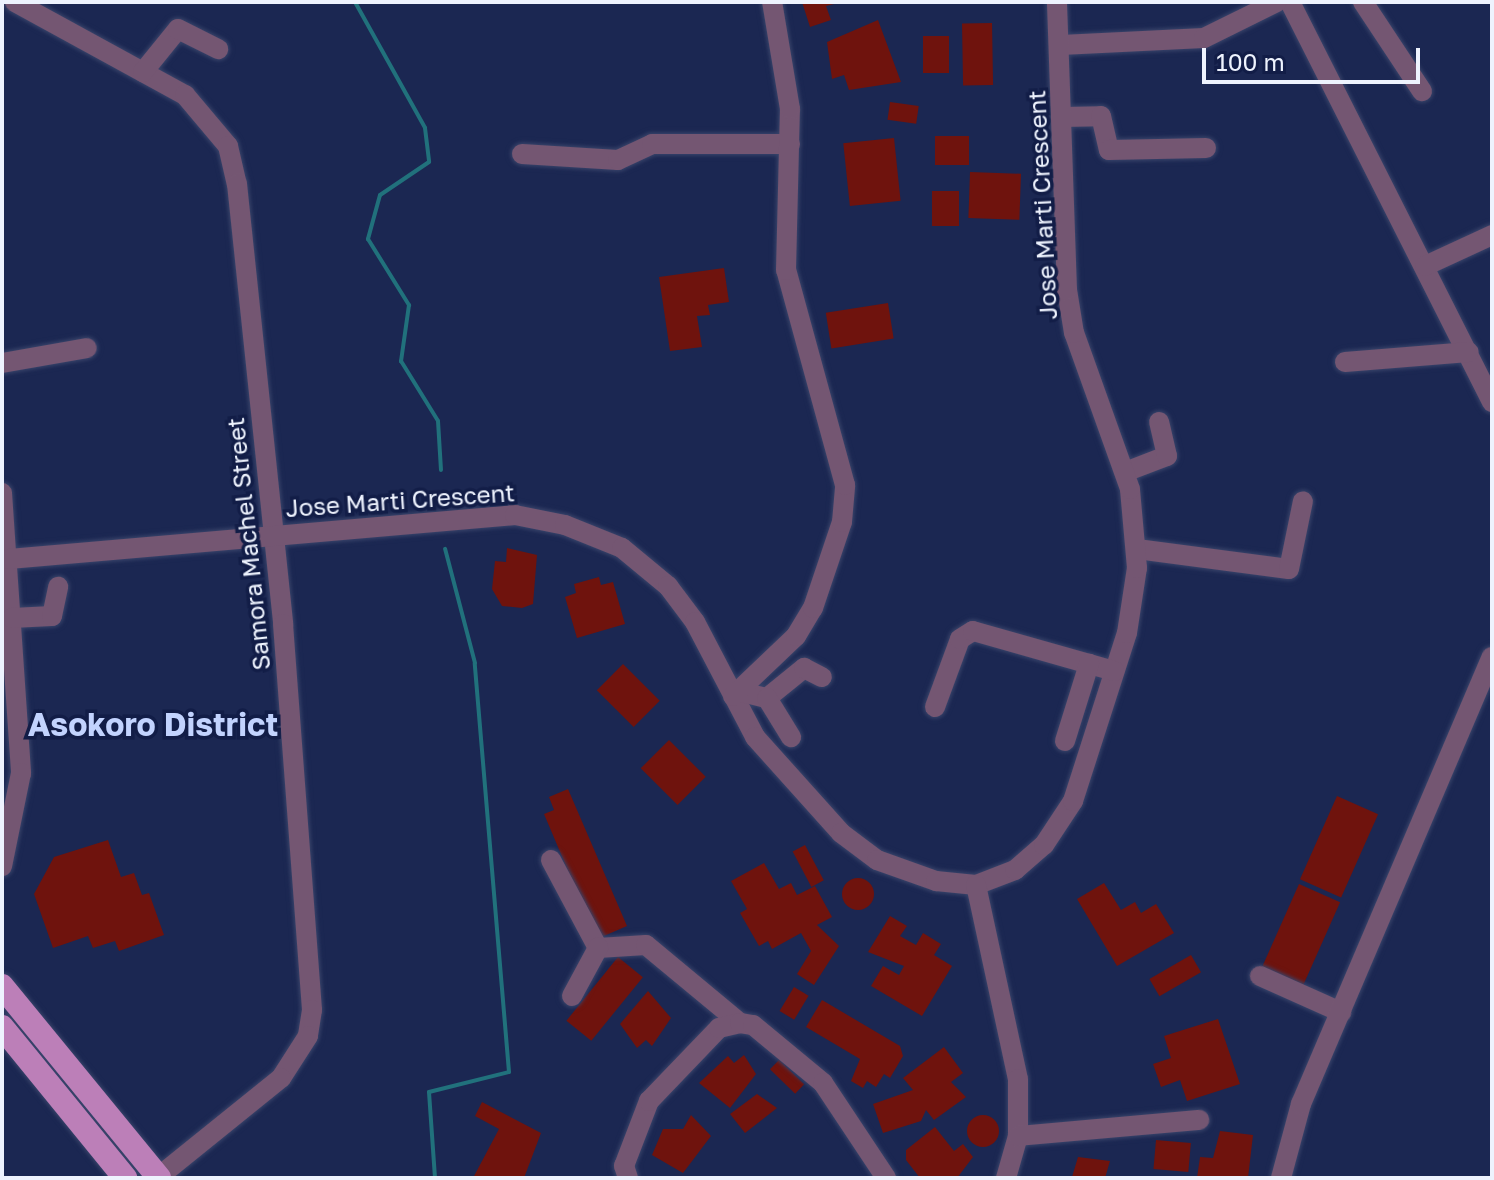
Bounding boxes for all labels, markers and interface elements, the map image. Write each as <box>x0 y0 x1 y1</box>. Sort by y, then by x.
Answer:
scale bar <box>1206 32 1424 82</box>
text: 100 m <box>1216 47 1285 76</box>
street label: Jose Marti Crescent <box>1022 90 1062 320</box>
street label: Samora Machel Street <box>220 416 276 672</box>
street label: Jose Marti Crescent <box>284 478 516 522</box>
district label: Asokoro District <box>28 705 278 743</box>

